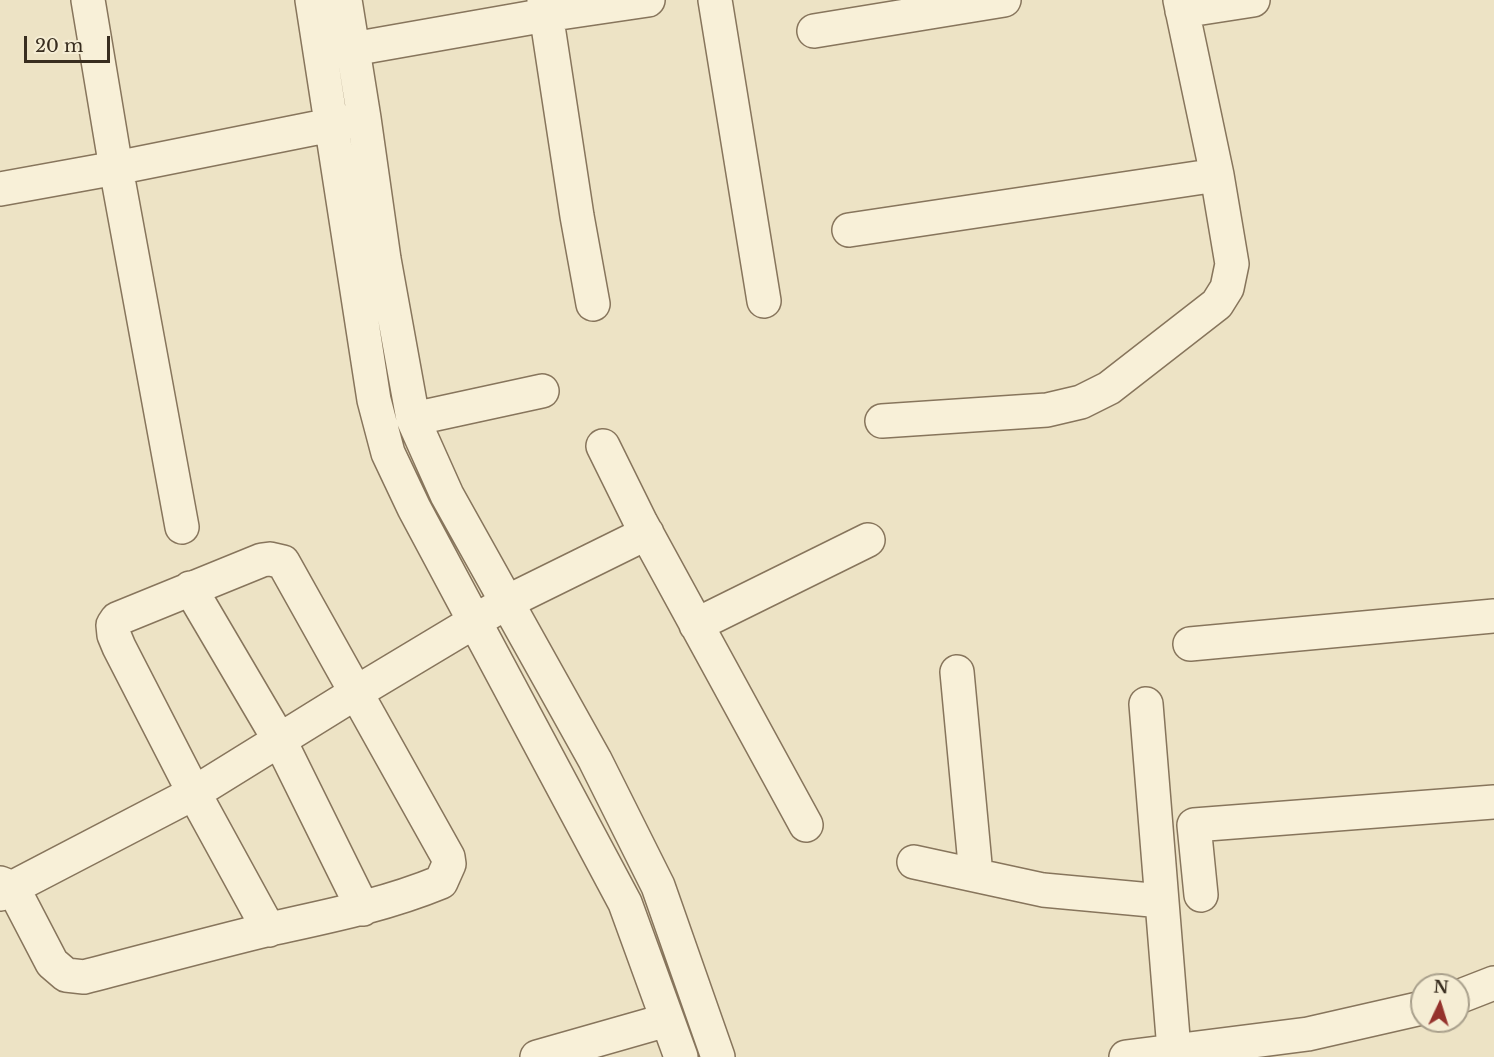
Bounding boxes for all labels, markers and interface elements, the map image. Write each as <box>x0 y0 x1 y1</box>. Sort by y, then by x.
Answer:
scale bar <box>27 24 112 62</box>
text: 20 m <box>35 35 83 57</box>
north arrow <box>1410 973 1470 1033</box>
text: N <box>1433 977 1449 998</box>

